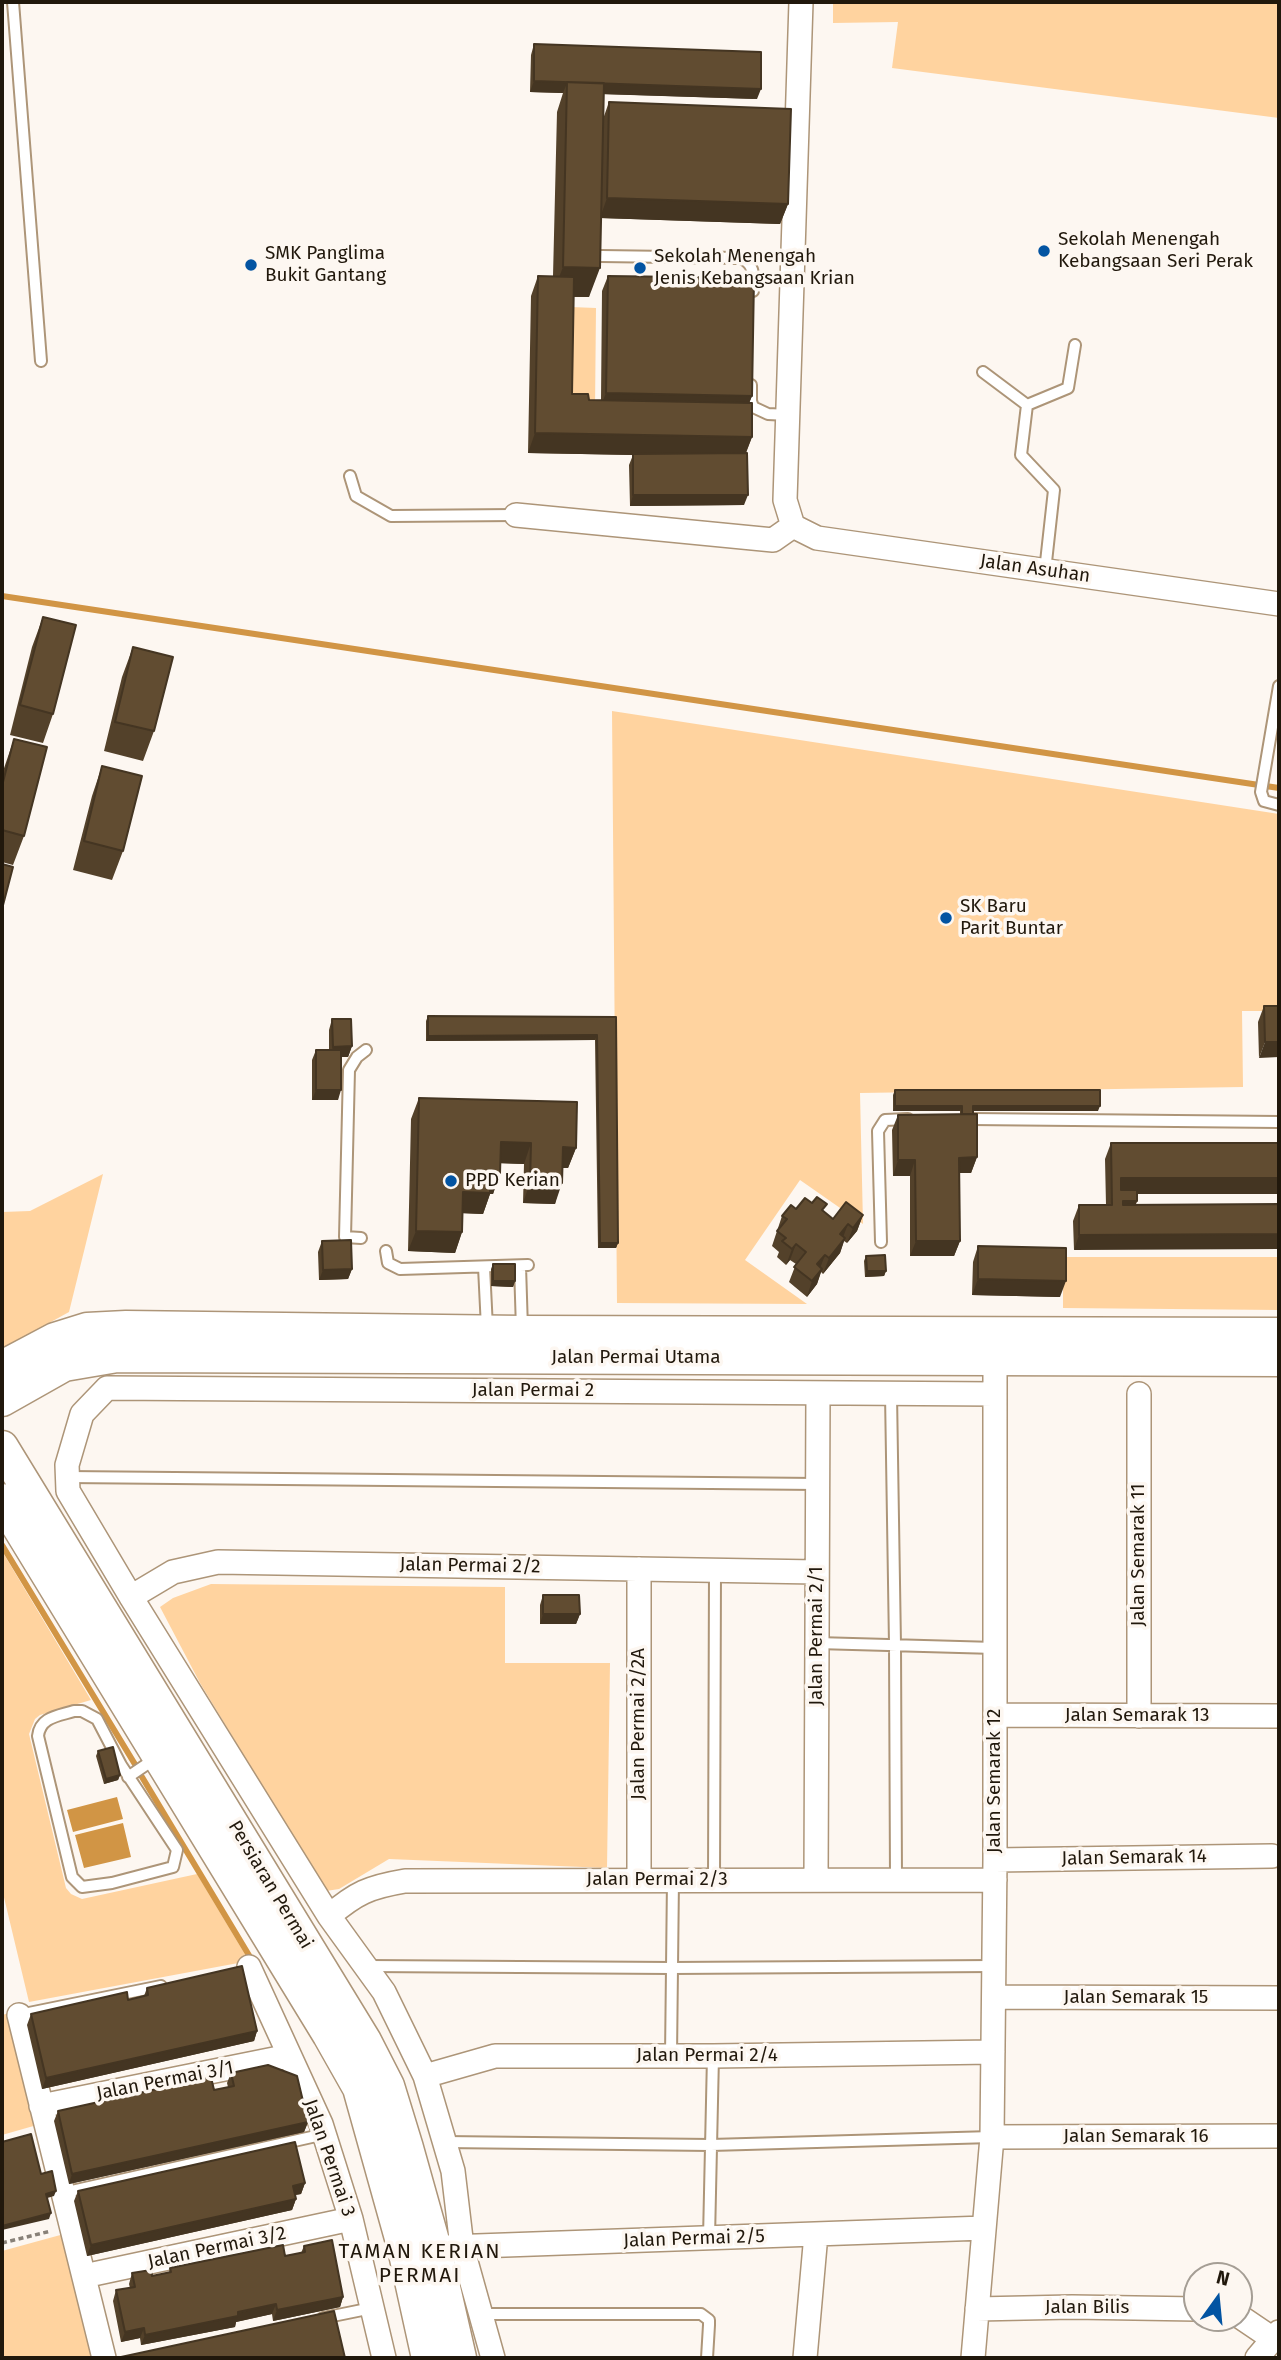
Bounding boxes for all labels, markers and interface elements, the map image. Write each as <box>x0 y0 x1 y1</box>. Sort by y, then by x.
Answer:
place label: Sekolah Menengah Kebangsaan Seri Perak <box>1058 229 1253 273</box>
place label: SMK Panglima Bukit Gantang <box>265 243 386 287</box>
marker: Sekolah Menengah Kebangsaan Seri Perak <box>1036 243 1052 259</box>
place label: Sekolah Menengah Jenis Kebangsaan Krian <box>654 246 855 290</box>
marker: SMK Panglima Bukit Gantang <box>243 257 259 273</box>
marker: Sekolah Menengah Jenis Kebangsaan Krian <box>632 260 648 276</box>
street label: Jalan Asuhan <box>978 550 1092 588</box>
place label: SK Baru Parit Buntar <box>960 896 1063 940</box>
marker: SK Baru Parit Buntar <box>938 910 954 926</box>
place label: PPD Kerian <box>465 1170 560 1192</box>
marker: PPD Kerian <box>443 1173 459 1189</box>
street label: Jalan Permai Utama <box>551 1347 721 1369</box>
street label: Jalan Permai 2 <box>472 1380 594 1402</box>
street label: Jalan Semarak 11 <box>1128 1483 1150 1627</box>
street label: Jalan Permai 2/2 <box>399 1553 541 1579</box>
street label: Jalan Permai 2/1 <box>806 1566 828 1706</box>
street label: Jalan Permai 2/2A <box>628 1648 650 1800</box>
street label: Jalan Semarak 13 <box>1065 1705 1209 1727</box>
street label: Jalan Semarak 12 <box>984 1709 1006 1853</box>
street label: Persiaran Permai <box>223 1817 317 1953</box>
street label: Jalan Semarak 14 <box>1061 1845 1207 1871</box>
street label: Jalan Permai 2/3 <box>586 1869 728 1891</box>
street label: Jalan Semarak 15 <box>1064 1987 1208 2009</box>
street label: Jalan Permai 2/4 <box>636 2045 778 2067</box>
street label: Jalan Permai 3/1 <box>95 2057 235 2105</box>
street label: Jalan Permai 3 <box>298 2096 360 2220</box>
street label: Jalan Semarak 16 <box>1063 2126 1209 2148</box>
street label: Jalan Permai 3/2 <box>146 2222 288 2274</box>
street label: Jalan Permai 2/5 <box>623 2225 765 2253</box>
district label: TAMAN KERIAN PERMAI <box>340 2239 500 2289</box>
north arrow <box>1183 2262 1253 2332</box>
text: N <box>1214 2265 1232 2291</box>
street label: Jalan Bilis <box>1045 2297 1129 2319</box>

